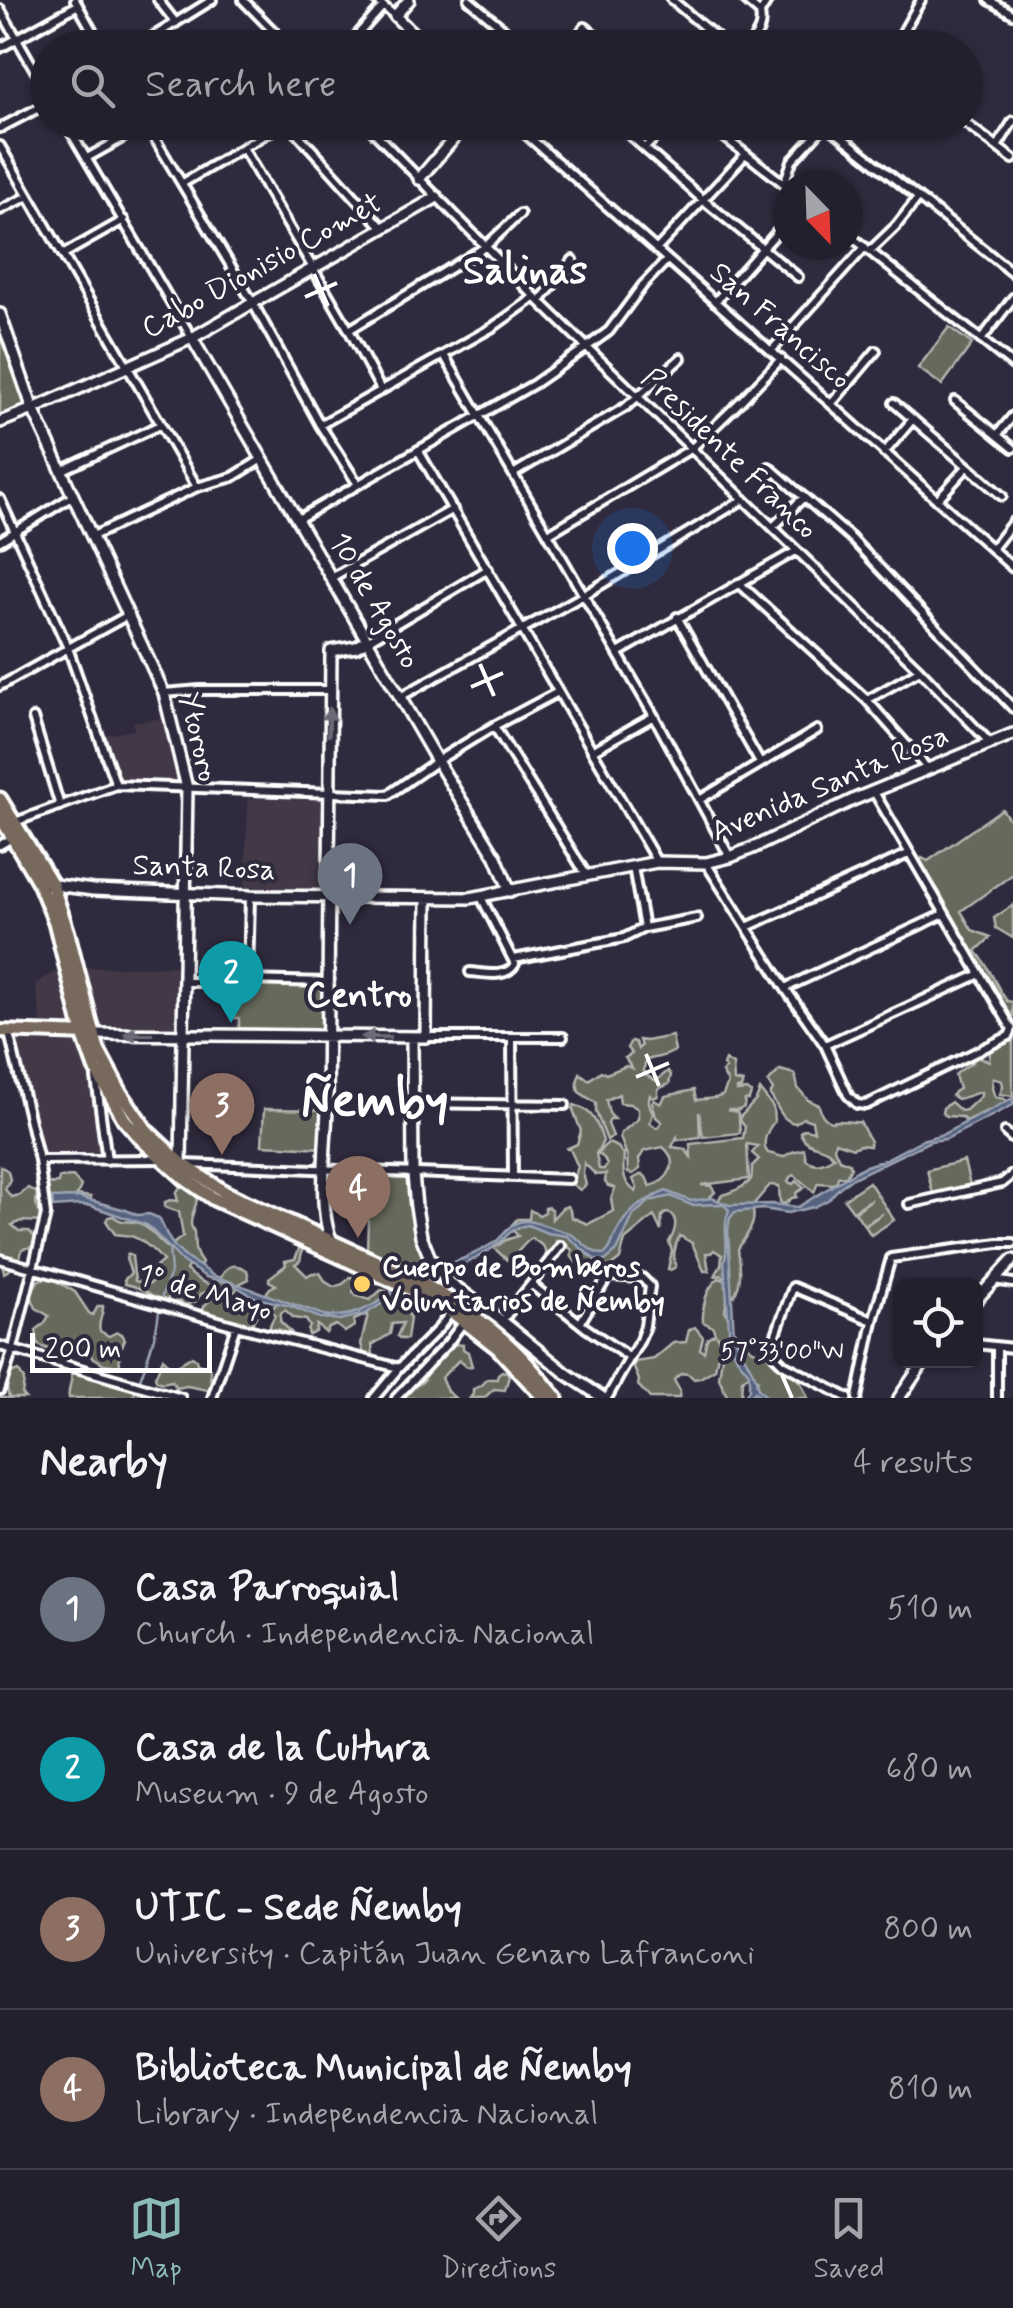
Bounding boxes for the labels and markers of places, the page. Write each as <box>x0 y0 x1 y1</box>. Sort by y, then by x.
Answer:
pin: 1 <box>318 842 382 925</box>
pin: 2 <box>198 940 264 1023</box>
pin: 3 <box>190 1072 254 1155</box>
pin: 4 <box>326 1156 390 1238</box>
place label: Cuerpo de Bomberos Voluntarios de Ñemby <box>382 1248 665 1321</box>
marker: Cuerpo de Bomberos Voluntarios de Ñemby <box>351 1273 373 1295</box>

